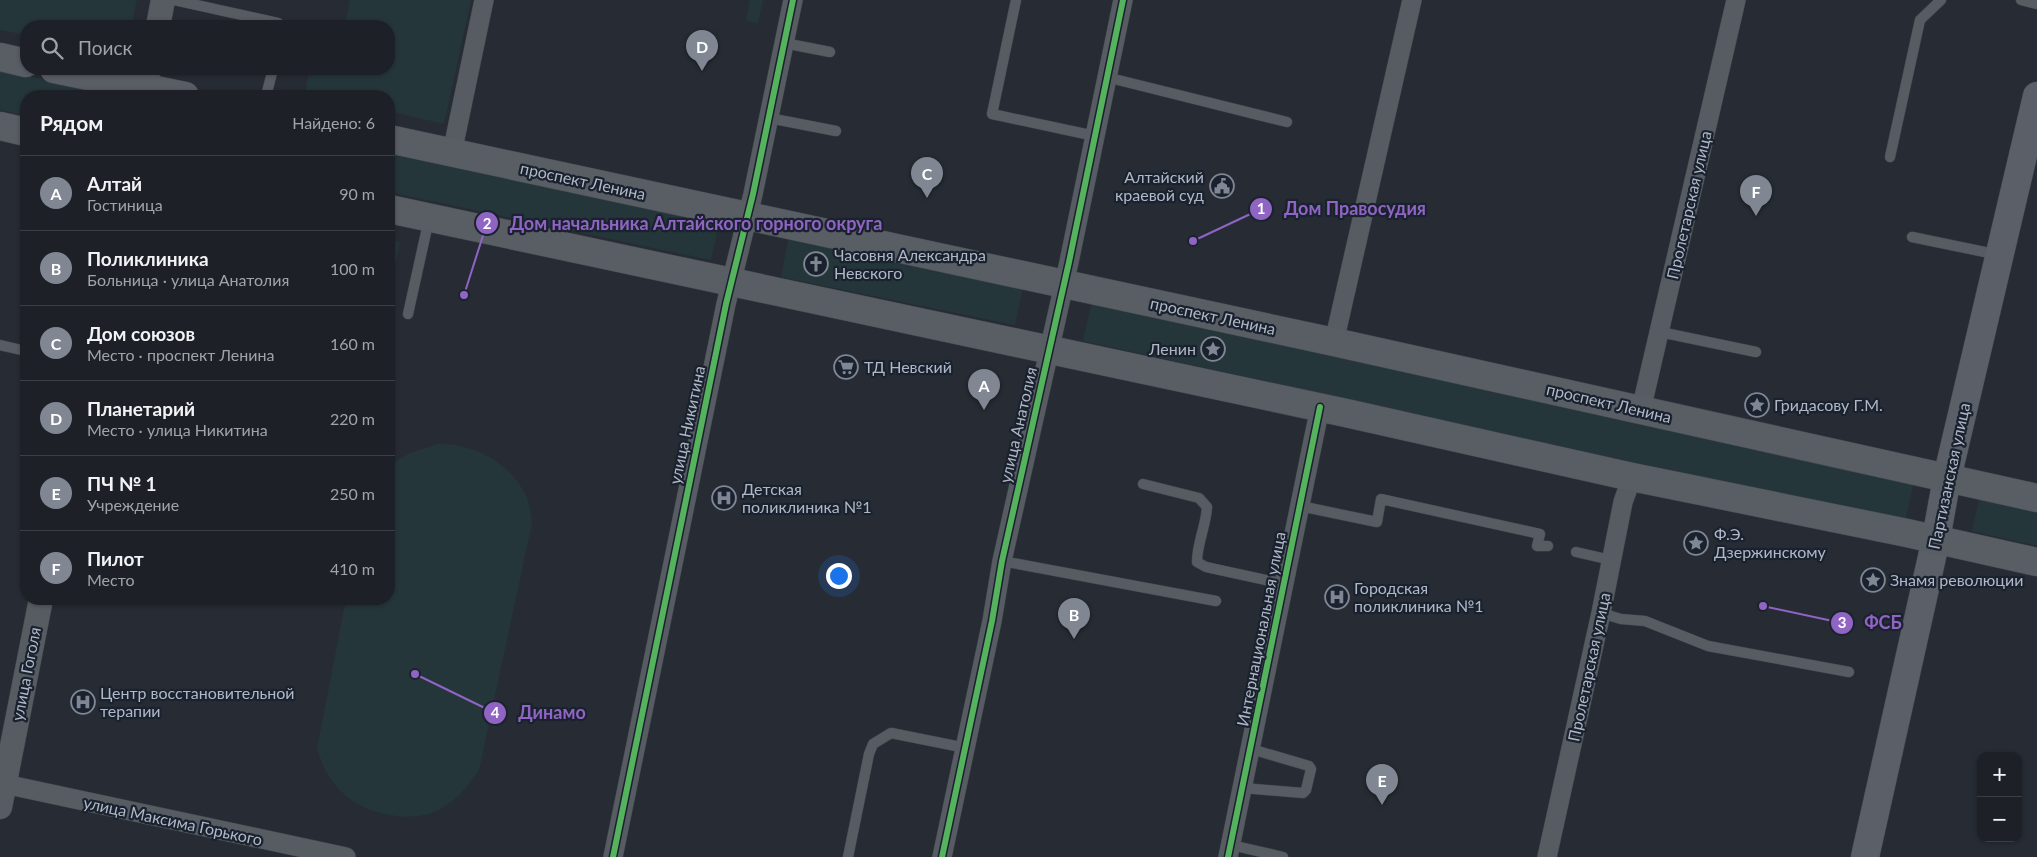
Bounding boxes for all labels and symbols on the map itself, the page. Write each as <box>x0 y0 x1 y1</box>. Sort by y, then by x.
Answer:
pin: D <box>686 30 718 71</box>
street label: Пролетарская улица <box>1662 129 1715 281</box>
pin: C <box>911 157 943 198</box>
street label: проспект Ленина <box>519 158 647 203</box>
place label: Алтайский краевой суд <box>1115 167 1204 204</box>
public building icon: Алтайский краевой суд <box>1209 173 1235 199</box>
pin: F <box>1740 175 1772 216</box>
callout: Дом Правосудия <box>1249 192 1436 225</box>
text: Дом Правосудия <box>1284 197 1426 219</box>
text: 1 <box>1257 199 1265 217</box>
callout: Дом начальника Алтайского горного округа <box>475 207 892 240</box>
text: Дом начальника Алтайского горного округа <box>510 212 882 234</box>
text: 2 <box>483 214 492 232</box>
place label: Часовня Александра Невского <box>834 245 986 282</box>
church icon: Часовня Александра Невского <box>803 251 829 277</box>
street label: проспект Ленина <box>1149 293 1277 338</box>
place icon: Ленин <box>1200 336 1226 362</box>
place label: Ленин <box>1148 339 1196 358</box>
supermarket icon: ТД Невский <box>833 354 859 380</box>
place label: ТД Невский <box>864 357 952 376</box>
street label: улица Никитина <box>665 364 708 486</box>
street label: улица Анатолия <box>995 365 1040 485</box>
pin: A <box>968 369 1000 410</box>
street label: проспект Ленина <box>1545 379 1673 426</box>
place icon: Гридасову Г.М. <box>1744 392 1770 418</box>
place label: Гридасову Г.М. <box>1774 395 1883 414</box>
street label: Партизанская улица <box>1924 401 1973 551</box>
place label: Детская поликлиника №1 <box>742 479 872 516</box>
hospital icon: Детская поликлиника №1 <box>711 485 737 511</box>
place label: Ф.Э. Дзержинскому <box>1714 524 1827 561</box>
street label: Интернациональная улица <box>1232 530 1289 728</box>
place icon: Ф.Э. Дзержинскому <box>1683 530 1709 556</box>
your location <box>826 563 852 589</box>
place icon: Знамя революции <box>1860 567 1886 593</box>
place label: Знамя революции <box>1890 570 2023 589</box>
place label: Городская поликлиника №1 <box>1354 578 1484 615</box>
hospital icon: Городская поликлиника №1 <box>1324 584 1350 610</box>
street label: Пролетарская улица <box>1563 591 1614 743</box>
pin: B <box>1058 598 1090 639</box>
callout: ФСБ <box>1829 607 1912 640</box>
text: ФСБ <box>1864 611 1902 633</box>
text: 3 <box>1838 613 1846 631</box>
street label: улица Гоголя <box>7 625 44 722</box>
place label: Центр восстановительной терапии <box>100 683 294 720</box>
hospital icon: Центр восстановительной терапии <box>70 689 96 715</box>
callout: Динамо <box>483 697 595 730</box>
text: Динамо <box>518 701 586 723</box>
text: 4 <box>491 703 500 721</box>
pin: E <box>1366 764 1398 805</box>
street label: улица Максима Горького <box>82 792 264 849</box>

